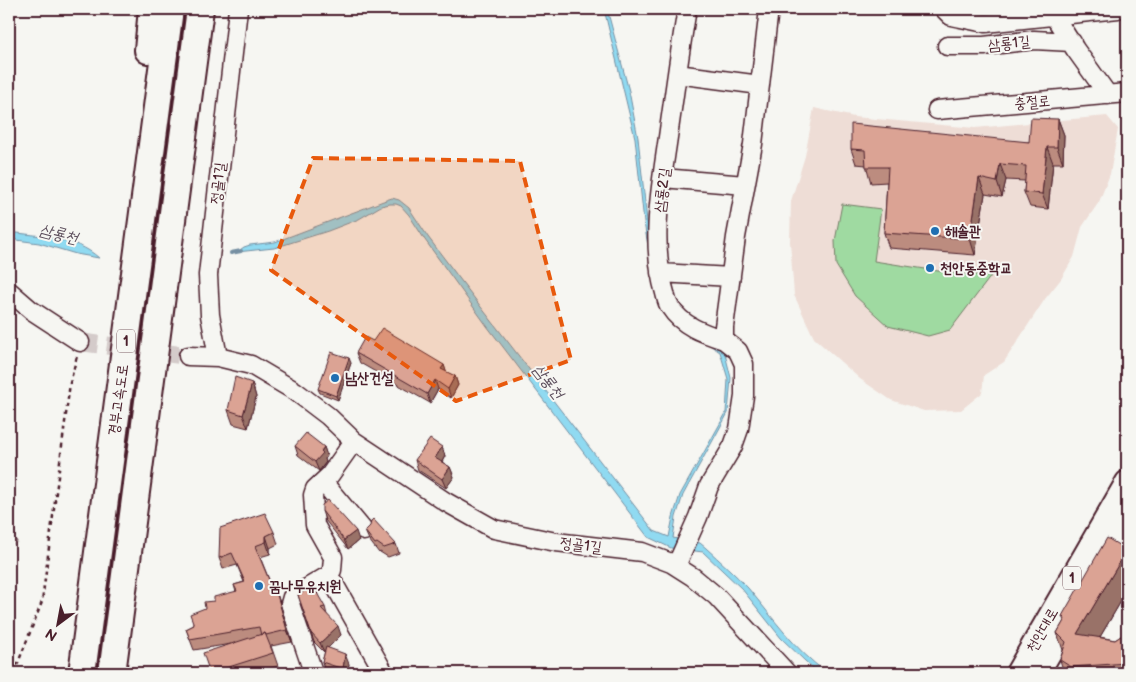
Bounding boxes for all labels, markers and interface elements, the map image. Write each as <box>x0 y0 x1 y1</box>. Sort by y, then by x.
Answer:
street label: 삼룡1길 <box>987 32 1031 55</box>
street label: 충절로 <box>1013 91 1051 114</box>
street label: 정골1길 <box>207 161 230 205</box>
street label: 삼룡2길 <box>650 167 675 214</box>
water label: 삼룡천 <box>38 221 82 249</box>
place label: 해솔관 <box>945 222 981 241</box>
marker: 해솔관 <box>929 225 941 237</box>
place label: 천안동중학교 <box>940 259 1012 278</box>
marker: 천안동중학교 <box>924 262 936 274</box>
road number: 1 <box>117 330 135 352</box>
water label: 삼룡천 <box>528 361 569 405</box>
street label: 경부고속도로 <box>104 363 133 437</box>
place label: 남산건설 <box>345 369 394 388</box>
marker: 남산건설 <box>329 372 341 384</box>
street label: 정골1길 <box>559 534 603 557</box>
road number: 1 <box>1063 566 1081 590</box>
place label: 꿈나무유치원 <box>269 577 341 596</box>
marker: 꿈나무유치원 <box>253 580 265 592</box>
north arrow <box>32 600 82 650</box>
street label: 천안대로 <box>1022 605 1063 656</box>
text: N <box>42 625 60 645</box>

